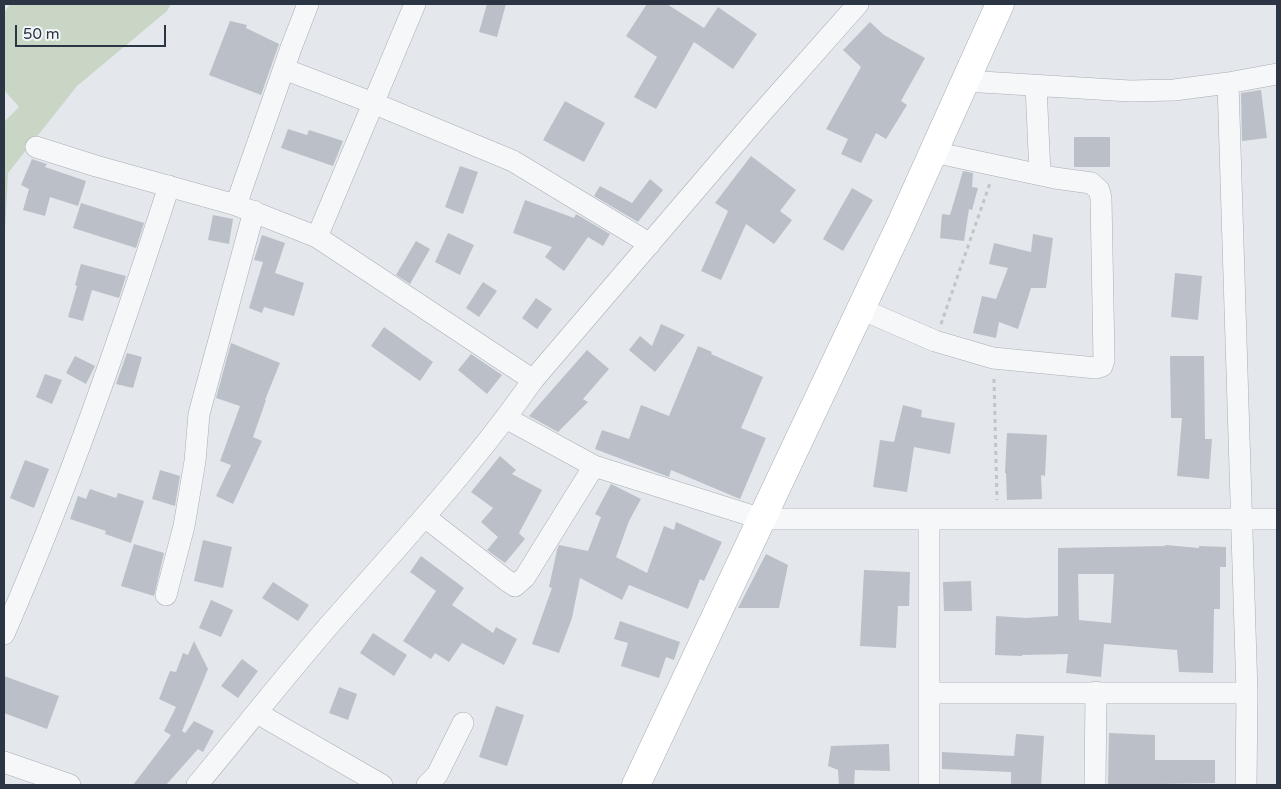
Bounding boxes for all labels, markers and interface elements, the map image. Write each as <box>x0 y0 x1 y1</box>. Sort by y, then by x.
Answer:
scale bar <box>18 15 169 47</box>
text: 50 m <box>23 25 60 43</box>

